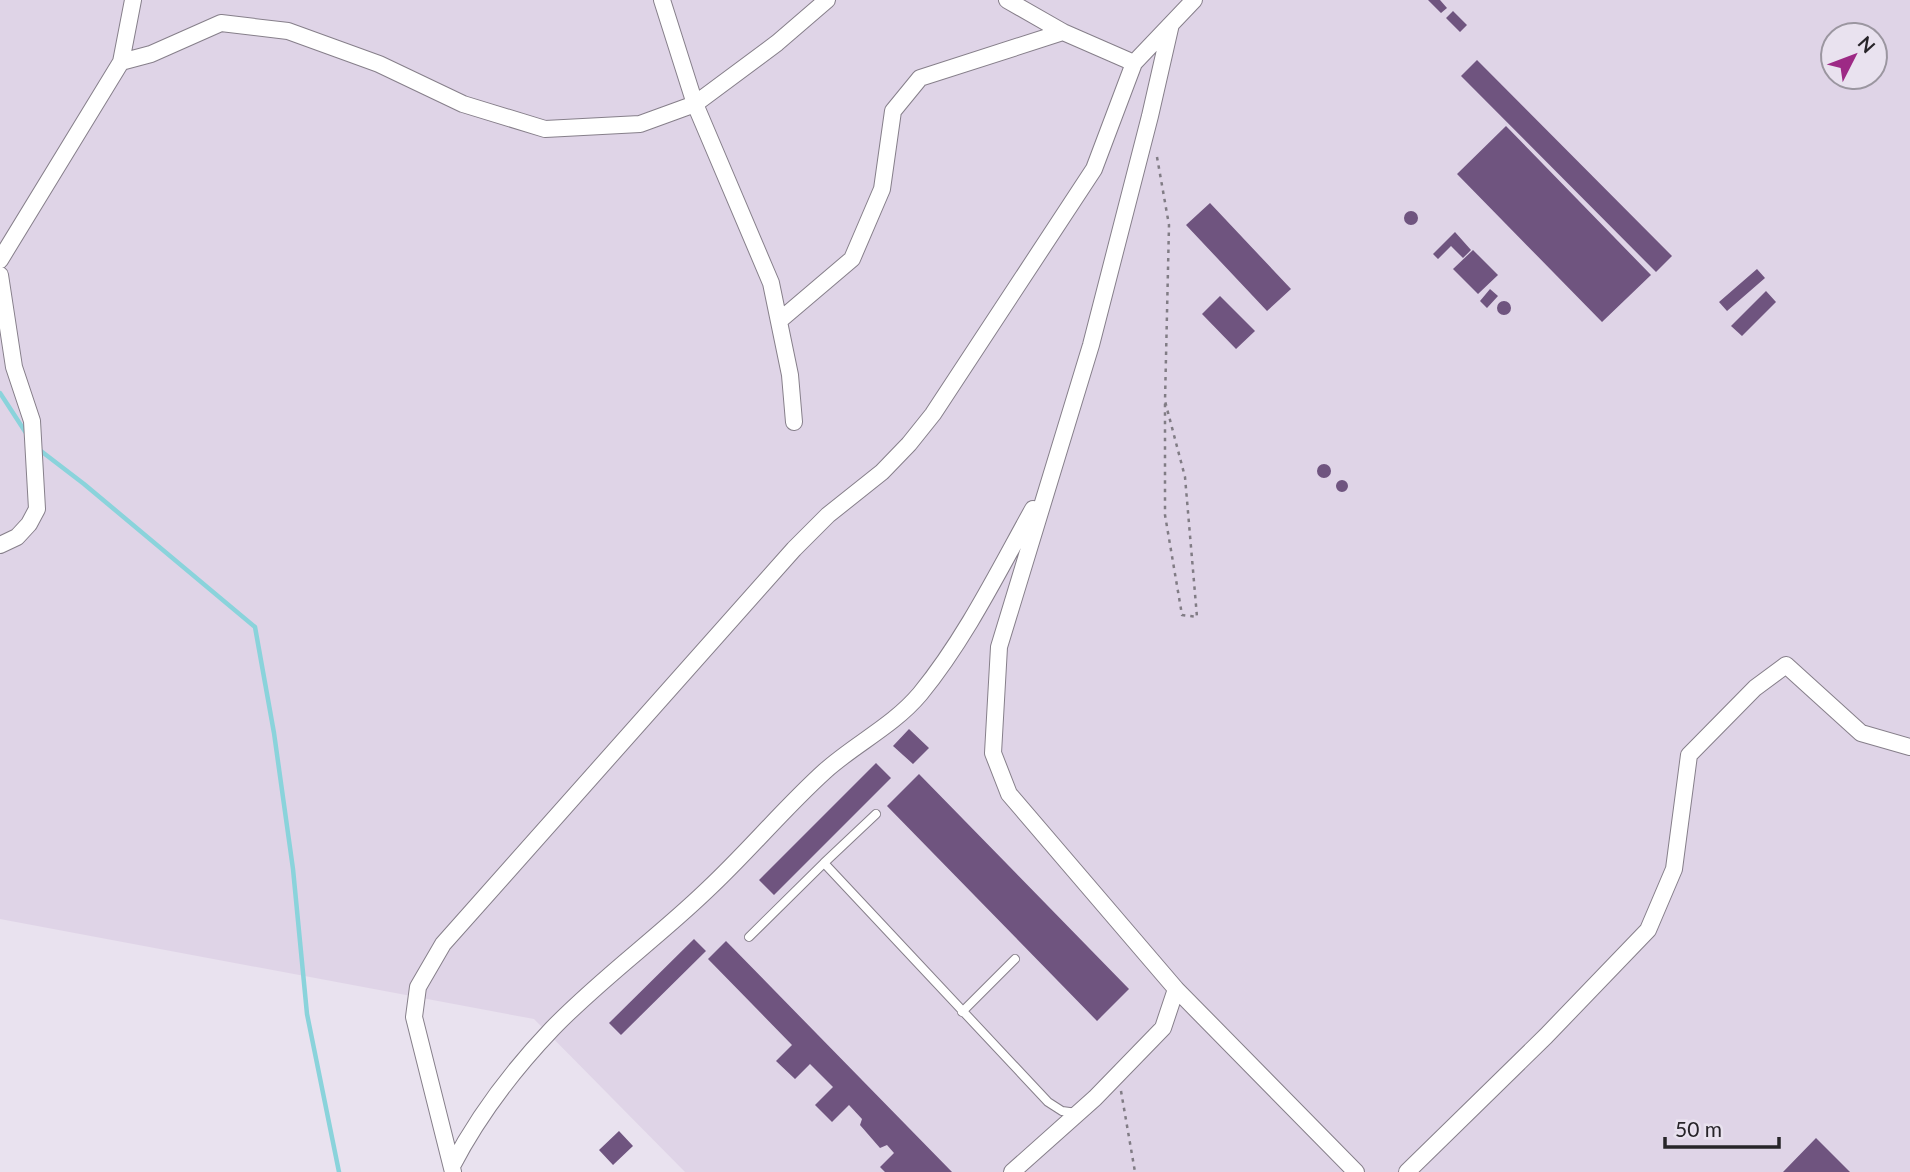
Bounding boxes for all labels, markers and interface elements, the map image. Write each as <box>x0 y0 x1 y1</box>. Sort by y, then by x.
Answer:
north arrow <box>1819 21 1889 91</box>
text: N <box>1854 31 1880 57</box>
scale bar <box>1665 1106 1779 1150</box>
text: 50 m <box>1675 1116 1722 1141</box>

